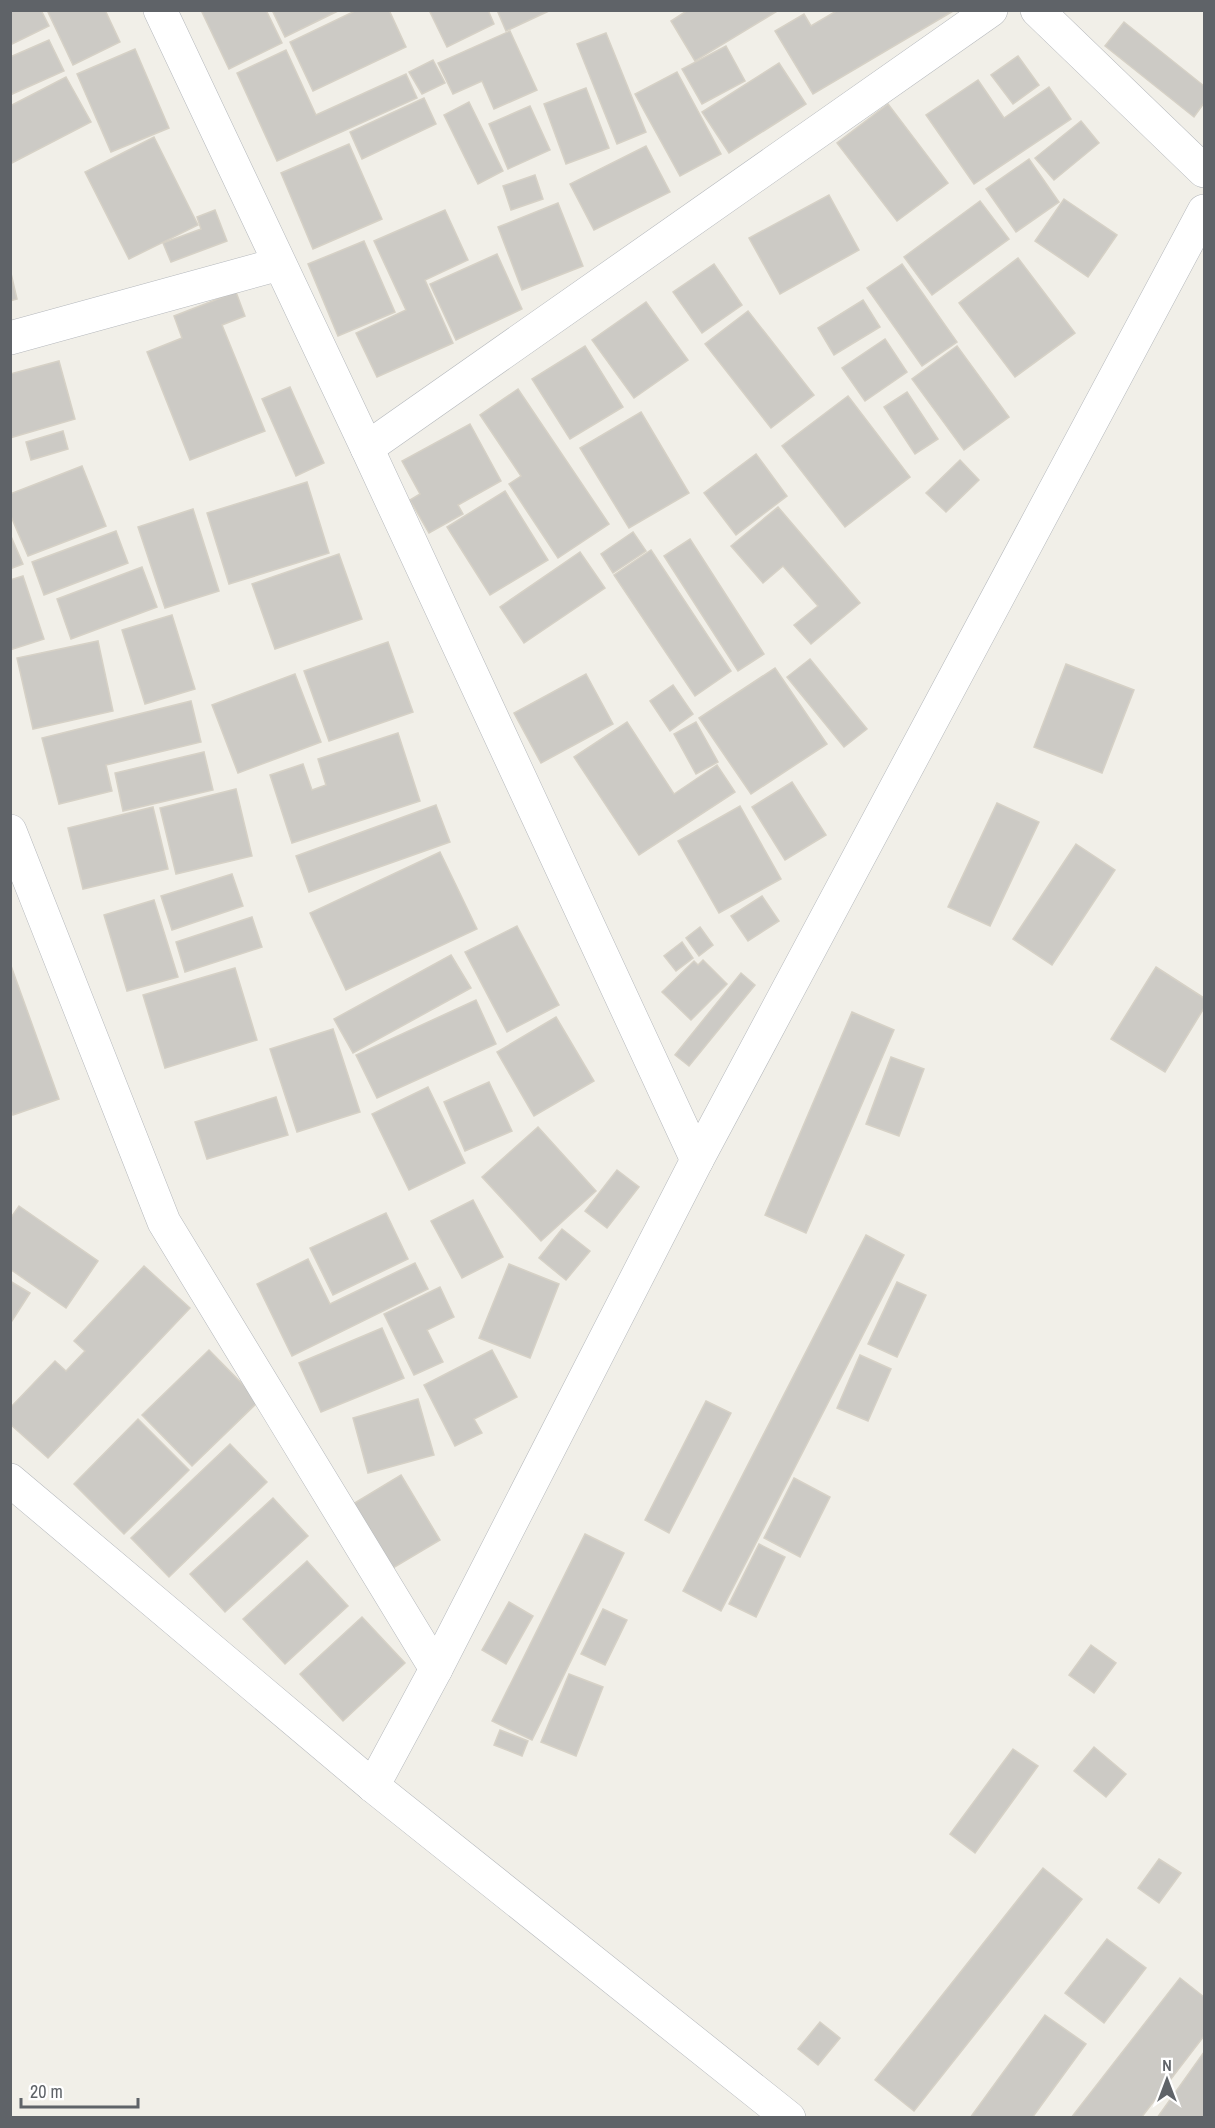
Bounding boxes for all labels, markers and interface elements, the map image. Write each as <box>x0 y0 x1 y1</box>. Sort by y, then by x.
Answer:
north arrow <box>1137 2050 1197 2110</box>
text: N <box>1162 2054 1172 2076</box>
scale bar <box>21 2071 138 2109</box>
text: 20 m <box>30 2079 63 2104</box>

